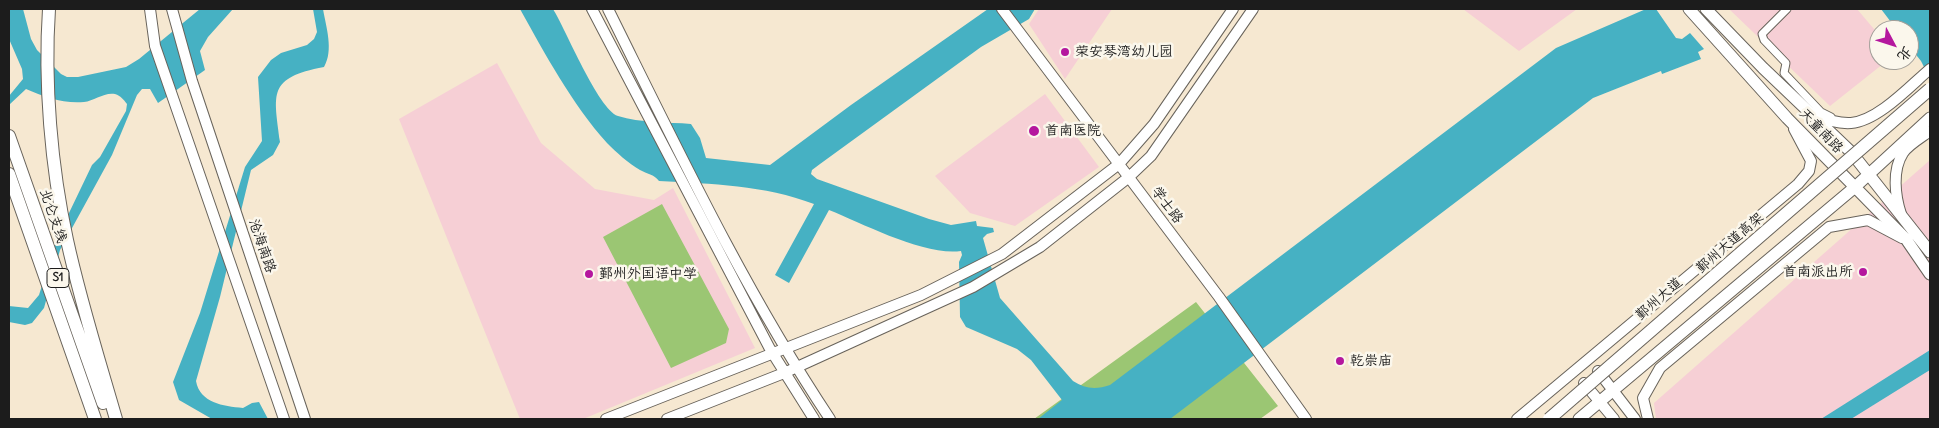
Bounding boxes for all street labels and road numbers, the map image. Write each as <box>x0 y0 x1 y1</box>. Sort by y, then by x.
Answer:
street label: 天童南路 <box>1796 105 1846 157</box>
street label: 学士路 <box>1148 183 1186 227</box>
street label: 北仑支线 <box>36 187 70 245</box>
street label: 鄞州大道高架 <box>1693 209 1767 277</box>
street label: 沧海南路 <box>245 217 279 275</box>
road number: S1 <box>47 268 69 288</box>
street label: 鄞州大道 <box>1632 274 1686 324</box>

